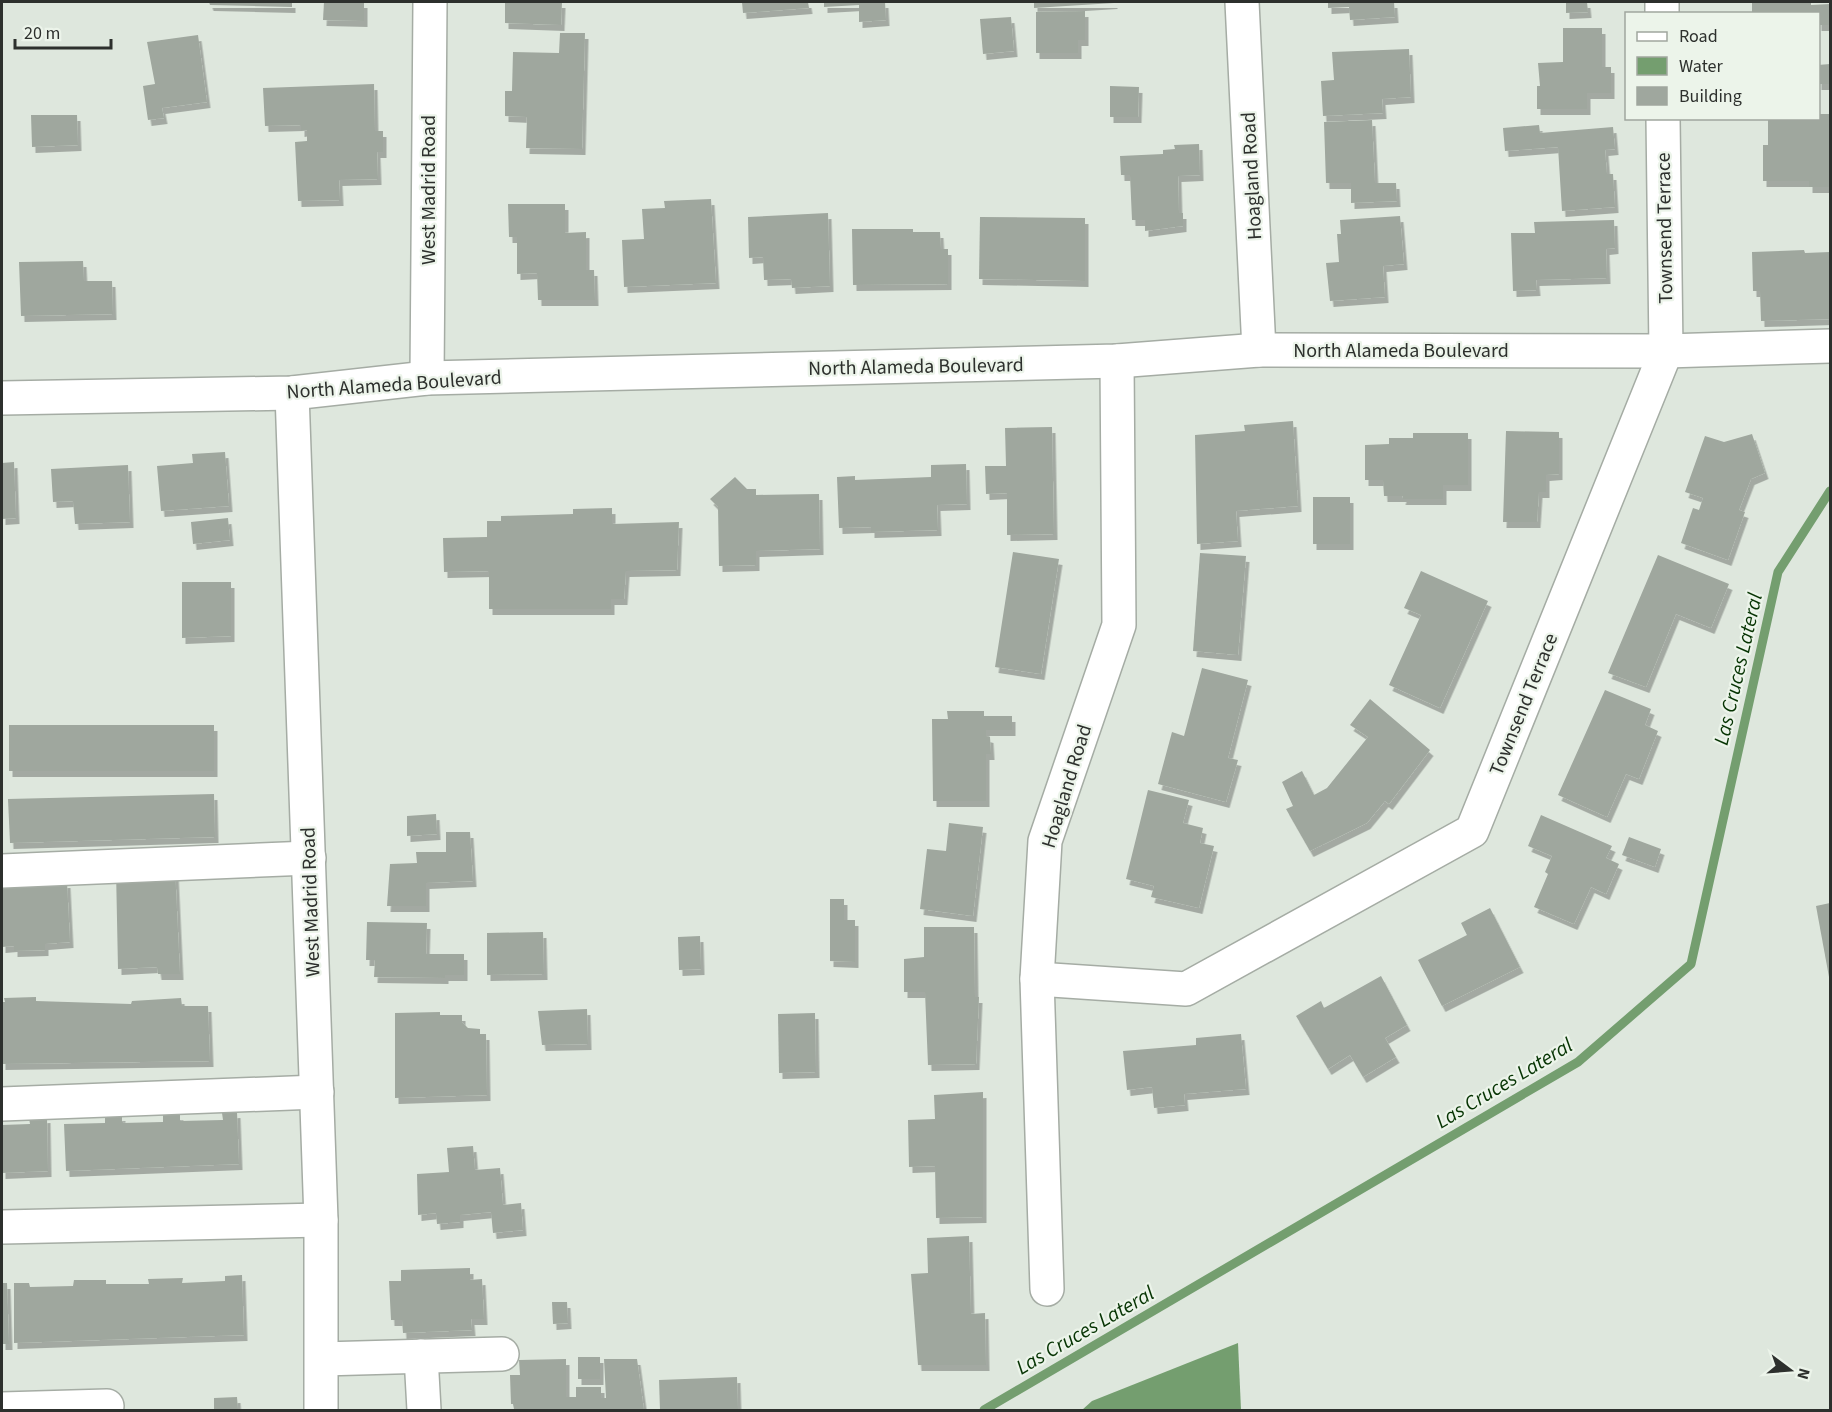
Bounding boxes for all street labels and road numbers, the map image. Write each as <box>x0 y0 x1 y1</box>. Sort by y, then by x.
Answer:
street label: Hoagland Road <box>1235 111 1269 241</box>
street label: West Madrid Road <box>415 115 443 265</box>
street label: Townsend Terrace <box>1650 152 1680 304</box>
street label: North Alameda Boulevard <box>1293 337 1509 365</box>
street label: North Alameda Boulevard <box>808 351 1024 383</box>
street label: North Alameda Boulevard <box>286 364 503 406</box>
street label: Townsend Terrace <box>1483 629 1565 780</box>
street label: Hoagland Road <box>1035 721 1099 852</box>
street label: West Madrid Road <box>294 827 328 977</box>

